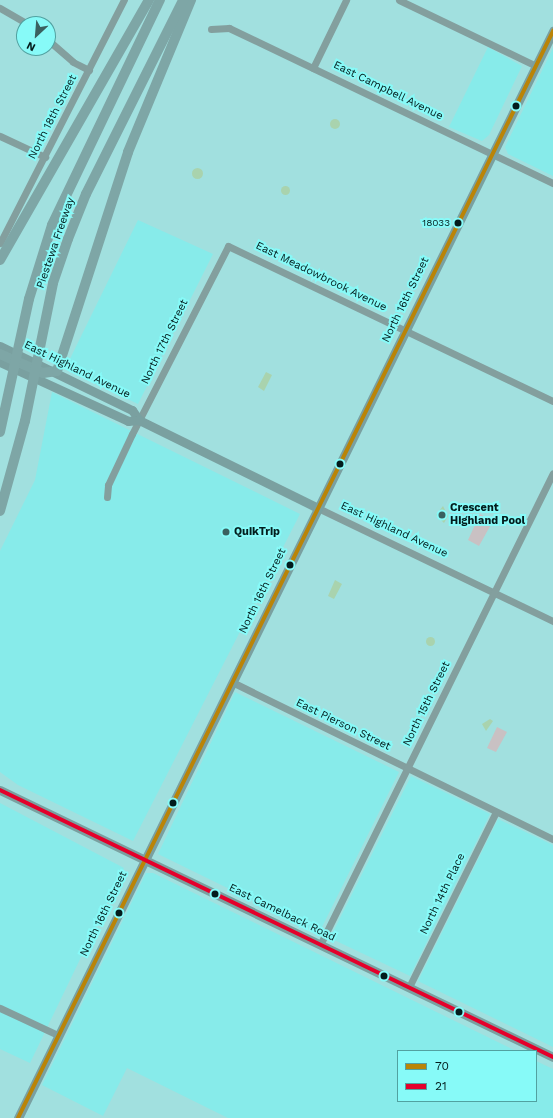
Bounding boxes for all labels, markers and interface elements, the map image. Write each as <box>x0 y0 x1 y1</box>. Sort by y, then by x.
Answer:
north arrow <box>16 16 56 56</box>
text: N <box>24 39 37 54</box>
street label: East Campbell Avenue <box>331 59 445 123</box>
street label: North 18th Street <box>26 72 80 162</box>
unlabelled marker <box>511 101 521 111</box>
street label: Piestewa Freeway <box>34 196 78 290</box>
place label: 18033 <box>422 217 450 229</box>
marker: 18033 <box>453 218 463 228</box>
street label: East Meadowbrook Avenue <box>253 239 389 315</box>
street label: North 16th Street <box>380 255 432 345</box>
street label: North 17th Street <box>139 297 191 387</box>
street label: East Highland Avenue <box>22 338 132 402</box>
unlabelled marker <box>335 459 345 469</box>
street label: East Highland Avenue <box>338 499 450 561</box>
place label: Crescent Highland Pool <box>450 502 525 528</box>
marker: Crescent Highland Pool <box>437 510 447 520</box>
place label: QuikTrip <box>234 525 280 539</box>
marker: QuikTrip <box>221 527 231 537</box>
street label: North 16th Street <box>237 546 289 636</box>
unlabelled marker <box>285 560 295 570</box>
street label: North 15th Street <box>401 659 453 749</box>
street label: East Pierson Street <box>294 696 392 754</box>
unlabelled marker <box>168 798 178 808</box>
street label: North 14th Place <box>418 851 468 937</box>
street label: North 16th Street <box>78 869 130 959</box>
street label: East Camelback Road <box>226 881 338 945</box>
unlabelled marker <box>210 889 220 899</box>
unlabelled marker <box>114 908 124 918</box>
unlabelled marker <box>379 971 389 981</box>
unlabelled marker <box>454 1007 464 1017</box>
legend <box>397 1050 537 1102</box>
text: 70 <box>435 1059 449 1073</box>
text: 21 <box>435 1079 447 1093</box>

